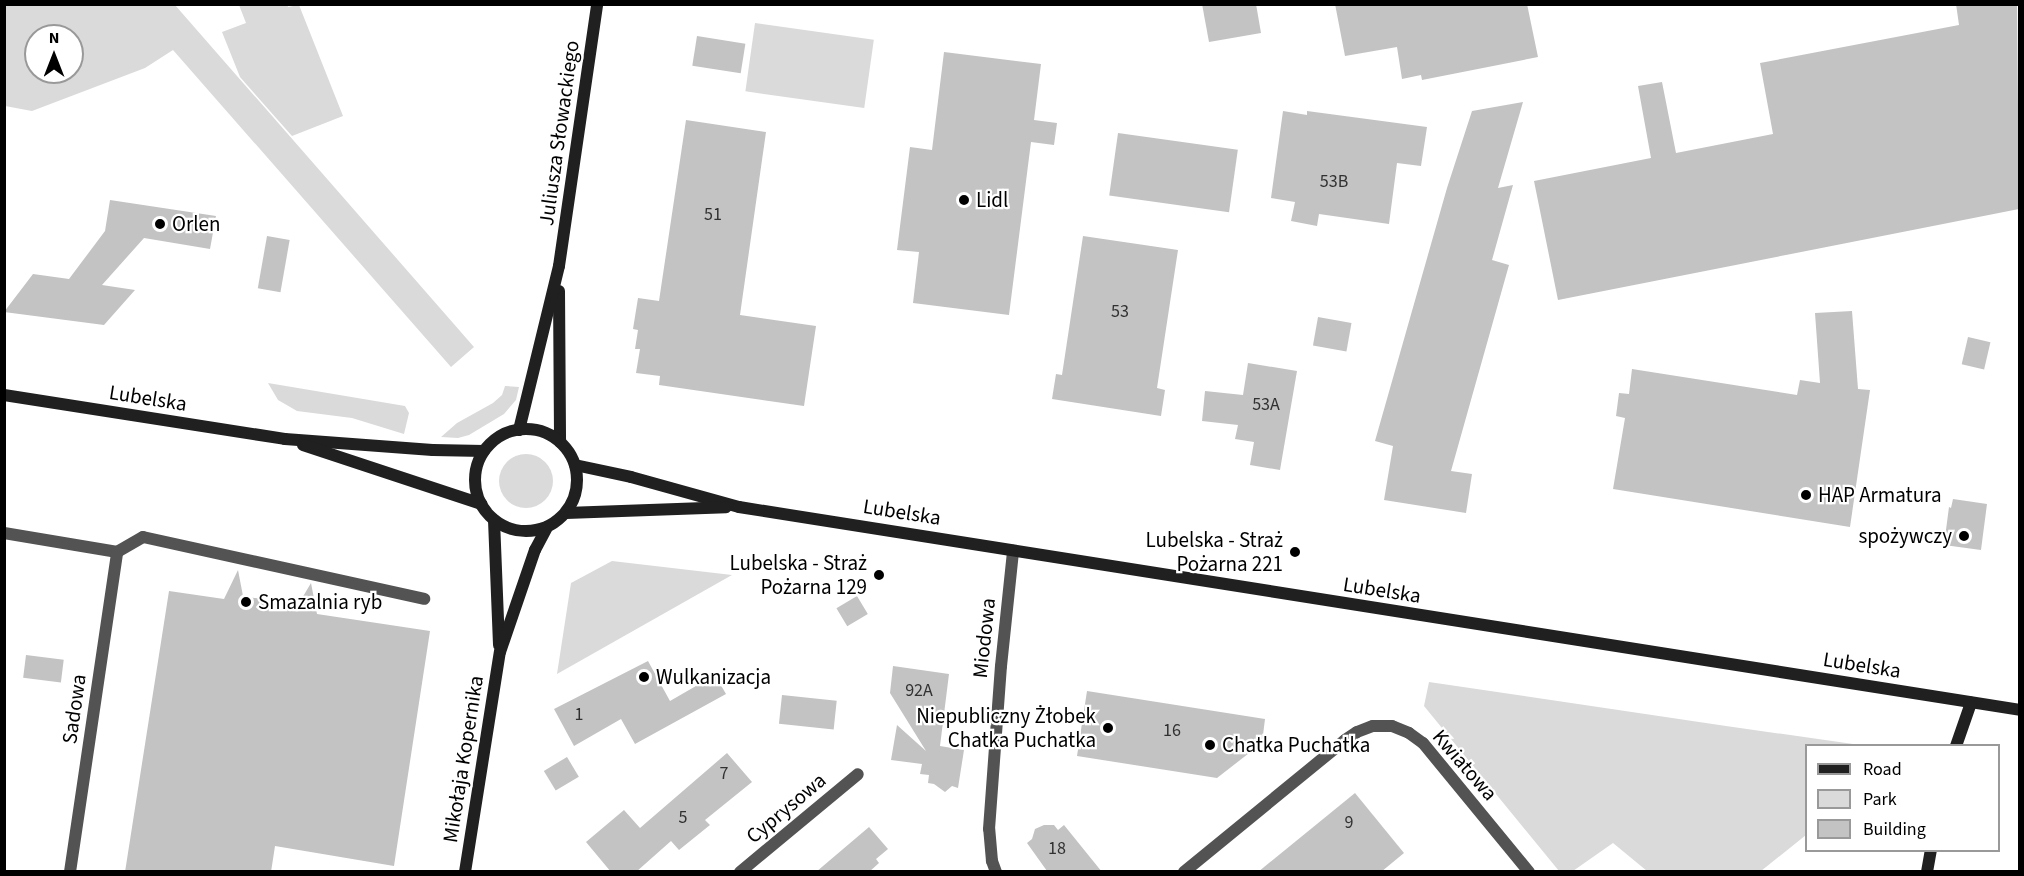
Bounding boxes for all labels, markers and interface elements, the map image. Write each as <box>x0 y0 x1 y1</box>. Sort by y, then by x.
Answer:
north arrow <box>24 24 84 84</box>
text: N <box>49 27 59 49</box>
street label: Juliusza Słowackiego <box>534 39 584 227</box>
house number: 53B <box>1320 171 1348 193</box>
place label: Lidl <box>976 187 1008 213</box>
marker: Lidl <box>957 193 971 207</box>
house number: 51 <box>704 204 722 226</box>
place label: Orlen <box>172 211 220 237</box>
marker: Orlen <box>153 217 167 231</box>
house number: 53 <box>1111 301 1129 323</box>
street label: Lubelska <box>107 379 189 417</box>
house number: 53A <box>1252 394 1280 416</box>
place label: HAP Armatura <box>1818 482 1941 508</box>
marker: HAP Armatura <box>1799 488 1813 502</box>
street label: Lubelska <box>861 493 943 531</box>
place label: spożywczy <box>1858 523 1952 549</box>
place label: Lubelska - Straż Pożarna 221 <box>1146 527 1283 577</box>
marker: spożywczy <box>1957 529 1971 543</box>
marker: Lubelska - Straż Pożarna 221 <box>1288 545 1302 559</box>
place label: Lubelska - Straż Pożarna 129 <box>730 550 867 600</box>
marker: Lubelska - Straż Pożarna 129 <box>872 568 886 582</box>
street label: Lubelska <box>1341 571 1423 609</box>
place label: Smazalnia ryb <box>258 589 382 615</box>
marker: Smazalnia ryb <box>239 595 253 609</box>
street label: Miodowa <box>967 597 1001 679</box>
street label: Lubelska <box>1821 646 1903 684</box>
place label: Wulkanizacja <box>656 664 771 690</box>
marker: Wulkanizacja <box>637 670 651 684</box>
street label: Sadowa <box>57 672 91 746</box>
street label: Mikołaja Kopernika <box>437 674 489 844</box>
house number: 92A <box>905 680 933 702</box>
place label: Niepubliczny Żłobek Chatka Puchatka <box>916 703 1096 753</box>
house number: 1 <box>575 704 583 726</box>
house number: 16 <box>1163 720 1181 742</box>
marker: Niepubliczny Żłobek Chatka Puchatka <box>1101 721 1115 735</box>
street label: Kwiatowa <box>1427 724 1503 806</box>
place label: Chatka Puchatka <box>1222 732 1370 758</box>
marker: Chatka Puchatka <box>1203 738 1217 752</box>
legend <box>1805 744 2000 852</box>
text: Road <box>1863 757 1902 782</box>
house number: 7 <box>720 763 728 785</box>
street label: Cyprysowa <box>741 767 831 849</box>
text: Park <box>1863 787 1897 812</box>
house number: 5 <box>679 807 687 829</box>
house number: 9 <box>1345 812 1353 834</box>
text: Building <box>1863 817 1926 842</box>
house number: 18 <box>1048 838 1066 860</box>

